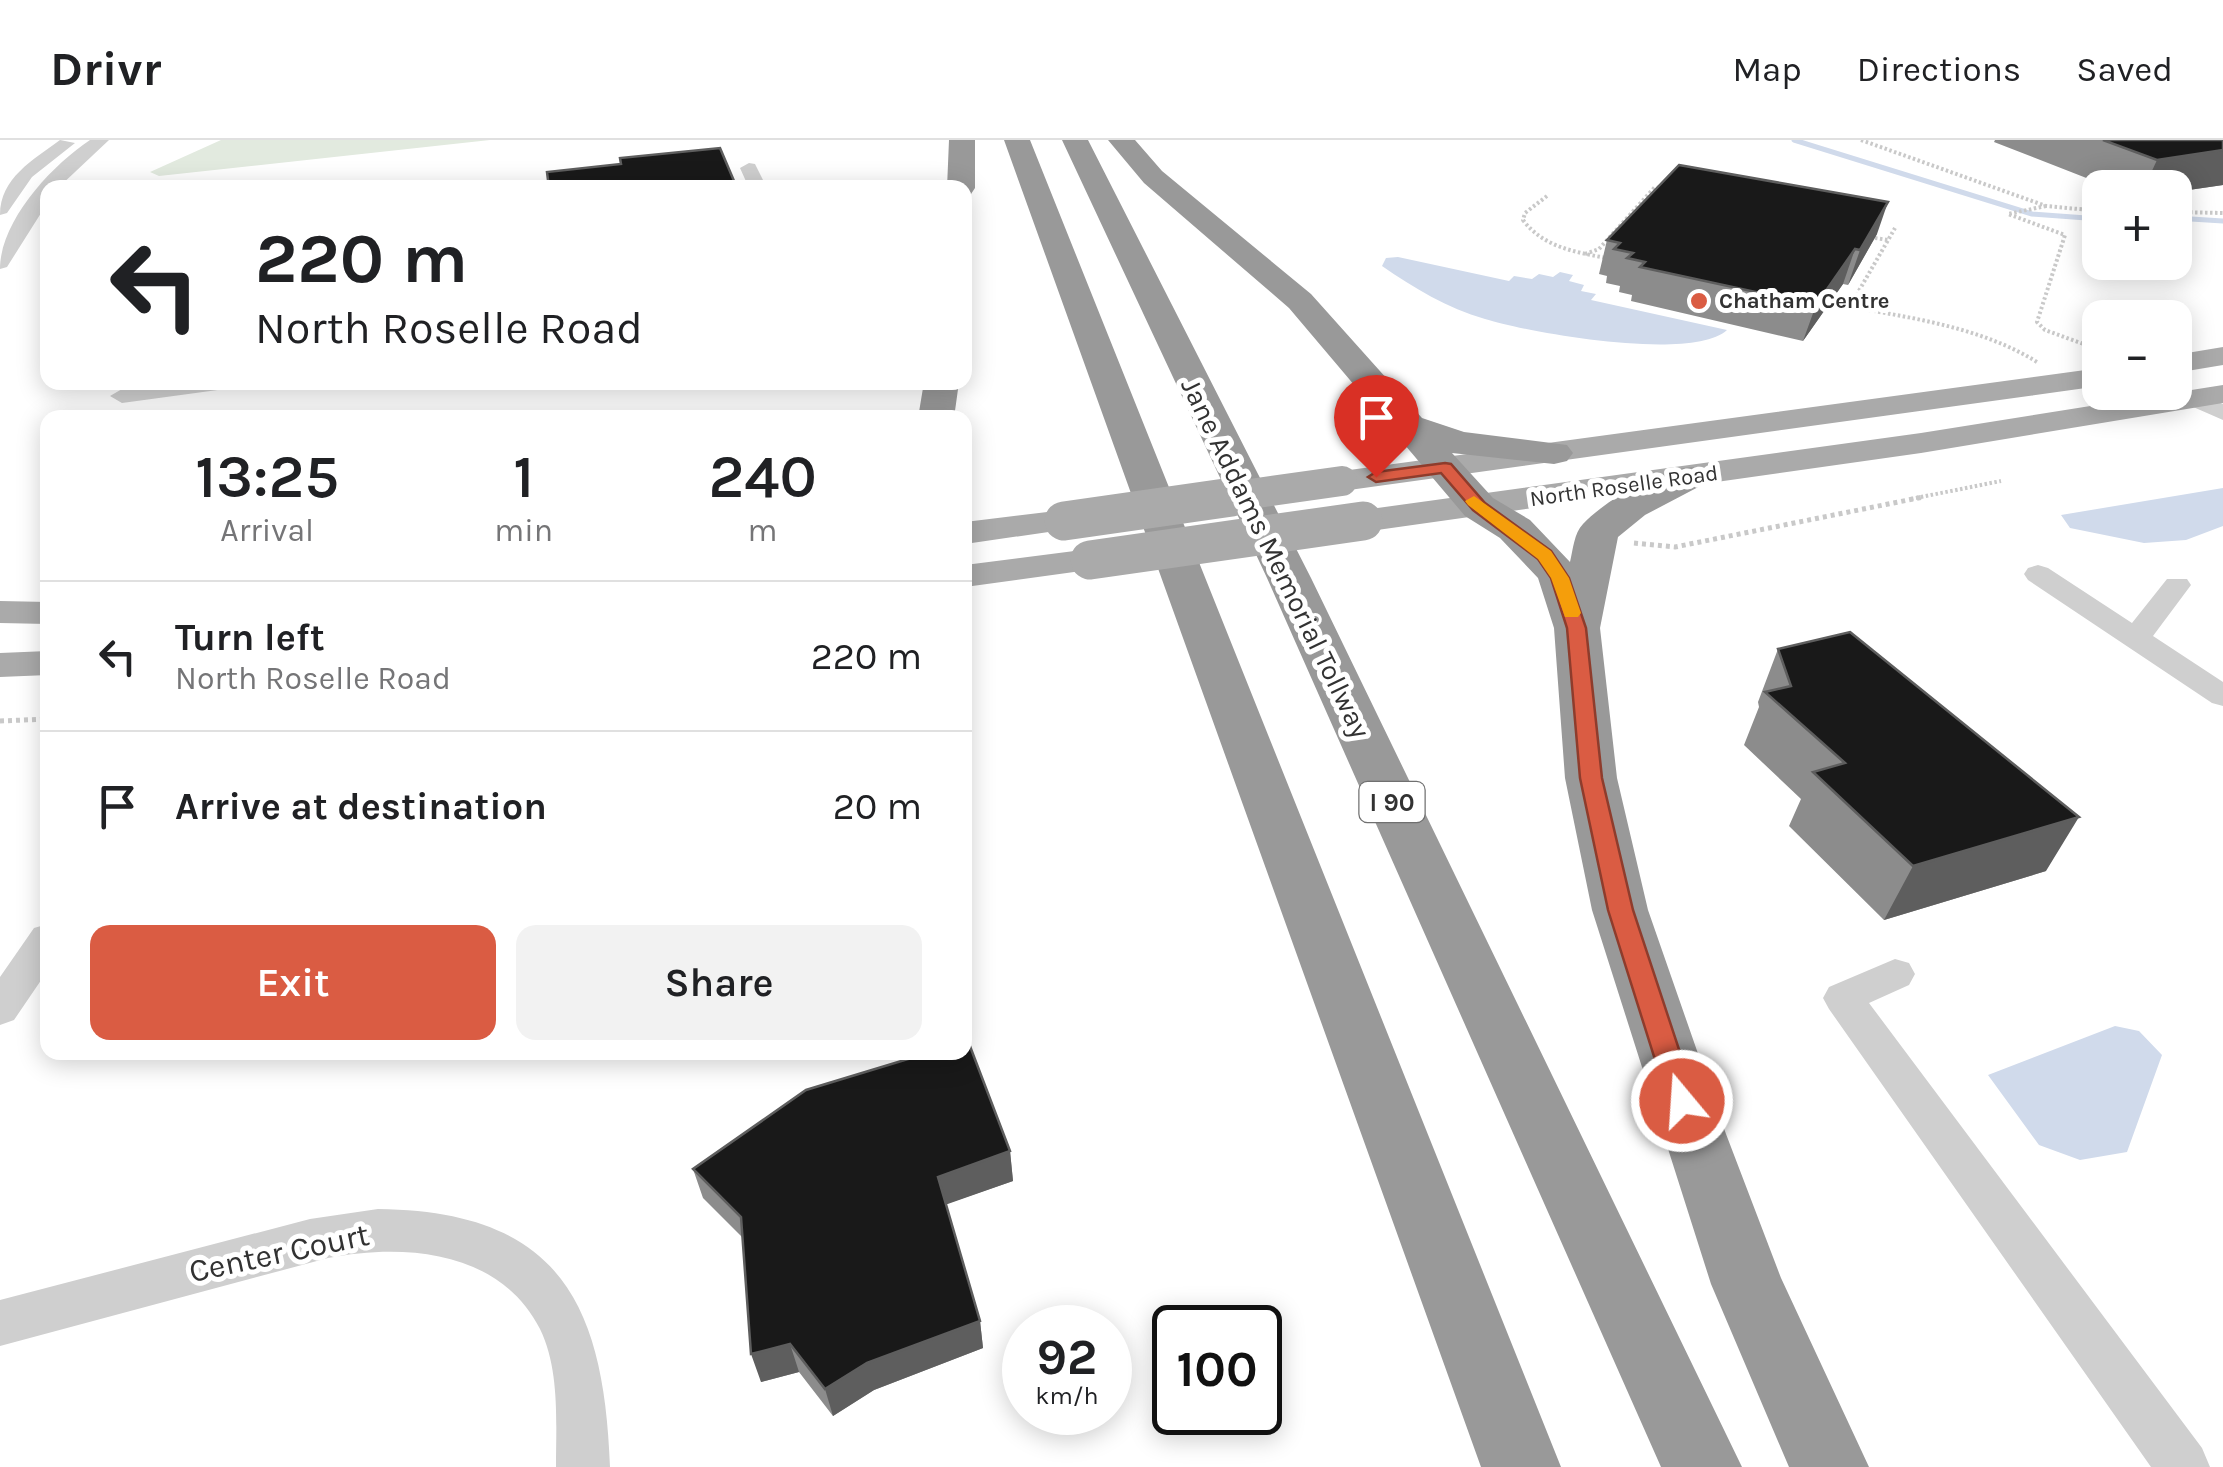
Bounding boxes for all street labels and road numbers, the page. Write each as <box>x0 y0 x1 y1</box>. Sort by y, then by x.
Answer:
street label: Jane Addams Memorial Tollway <box>1174 373 1378 743</box>
street label: North Roselle Road <box>1528 460 1720 512</box>
road number: I 90 <box>1360 782 1424 822</box>
street label: Center Court <box>186 1216 372 1290</box>

